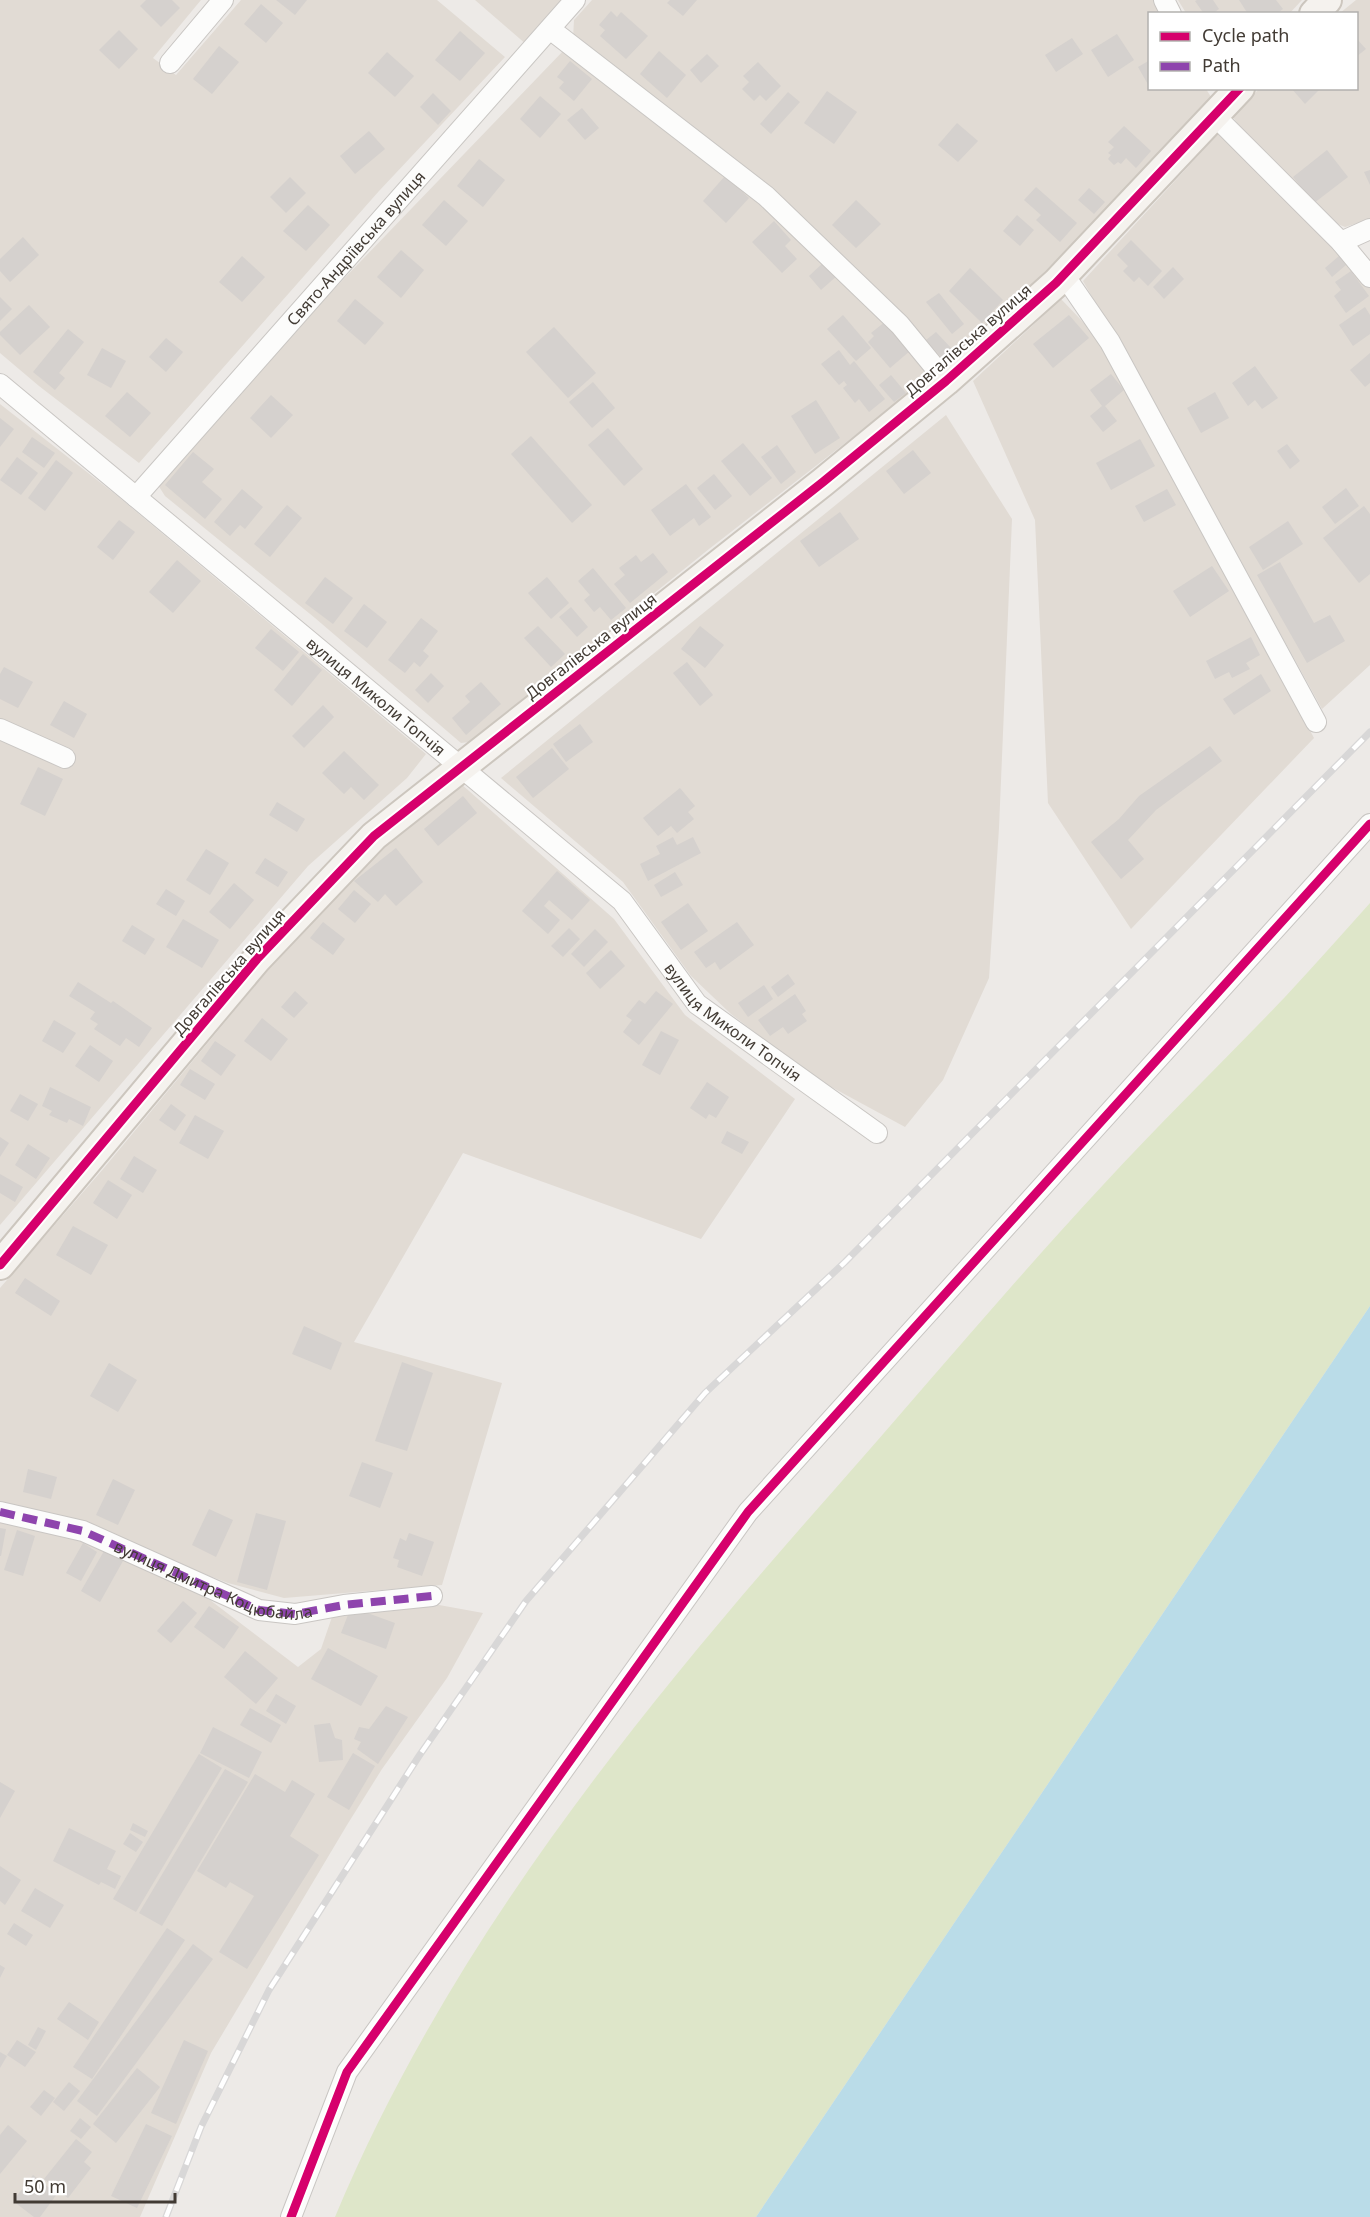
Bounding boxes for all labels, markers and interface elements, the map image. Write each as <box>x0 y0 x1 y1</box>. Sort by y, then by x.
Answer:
legend <box>1148 12 1358 90</box>
text: Cycle path <box>1202 23 1289 47</box>
text: Path <box>1202 53 1241 77</box>
street label: Свято-Андріївська вулиця <box>281 166 430 330</box>
street label: Довгалівська вулиця <box>900 279 1036 401</box>
street label: Довгалівська вулиця <box>521 588 661 704</box>
street label: вулиця Миколи Топчія <box>302 632 450 761</box>
street label: Довгалівська вулиця <box>168 904 290 1040</box>
street label: вулиця Миколи Топчія <box>660 958 806 1086</box>
street label: вулиця Дмитра Коцюбайла <box>111 1535 314 1625</box>
scale bar <box>15 2166 176 2204</box>
text: 50 m <box>24 2174 66 2198</box>

